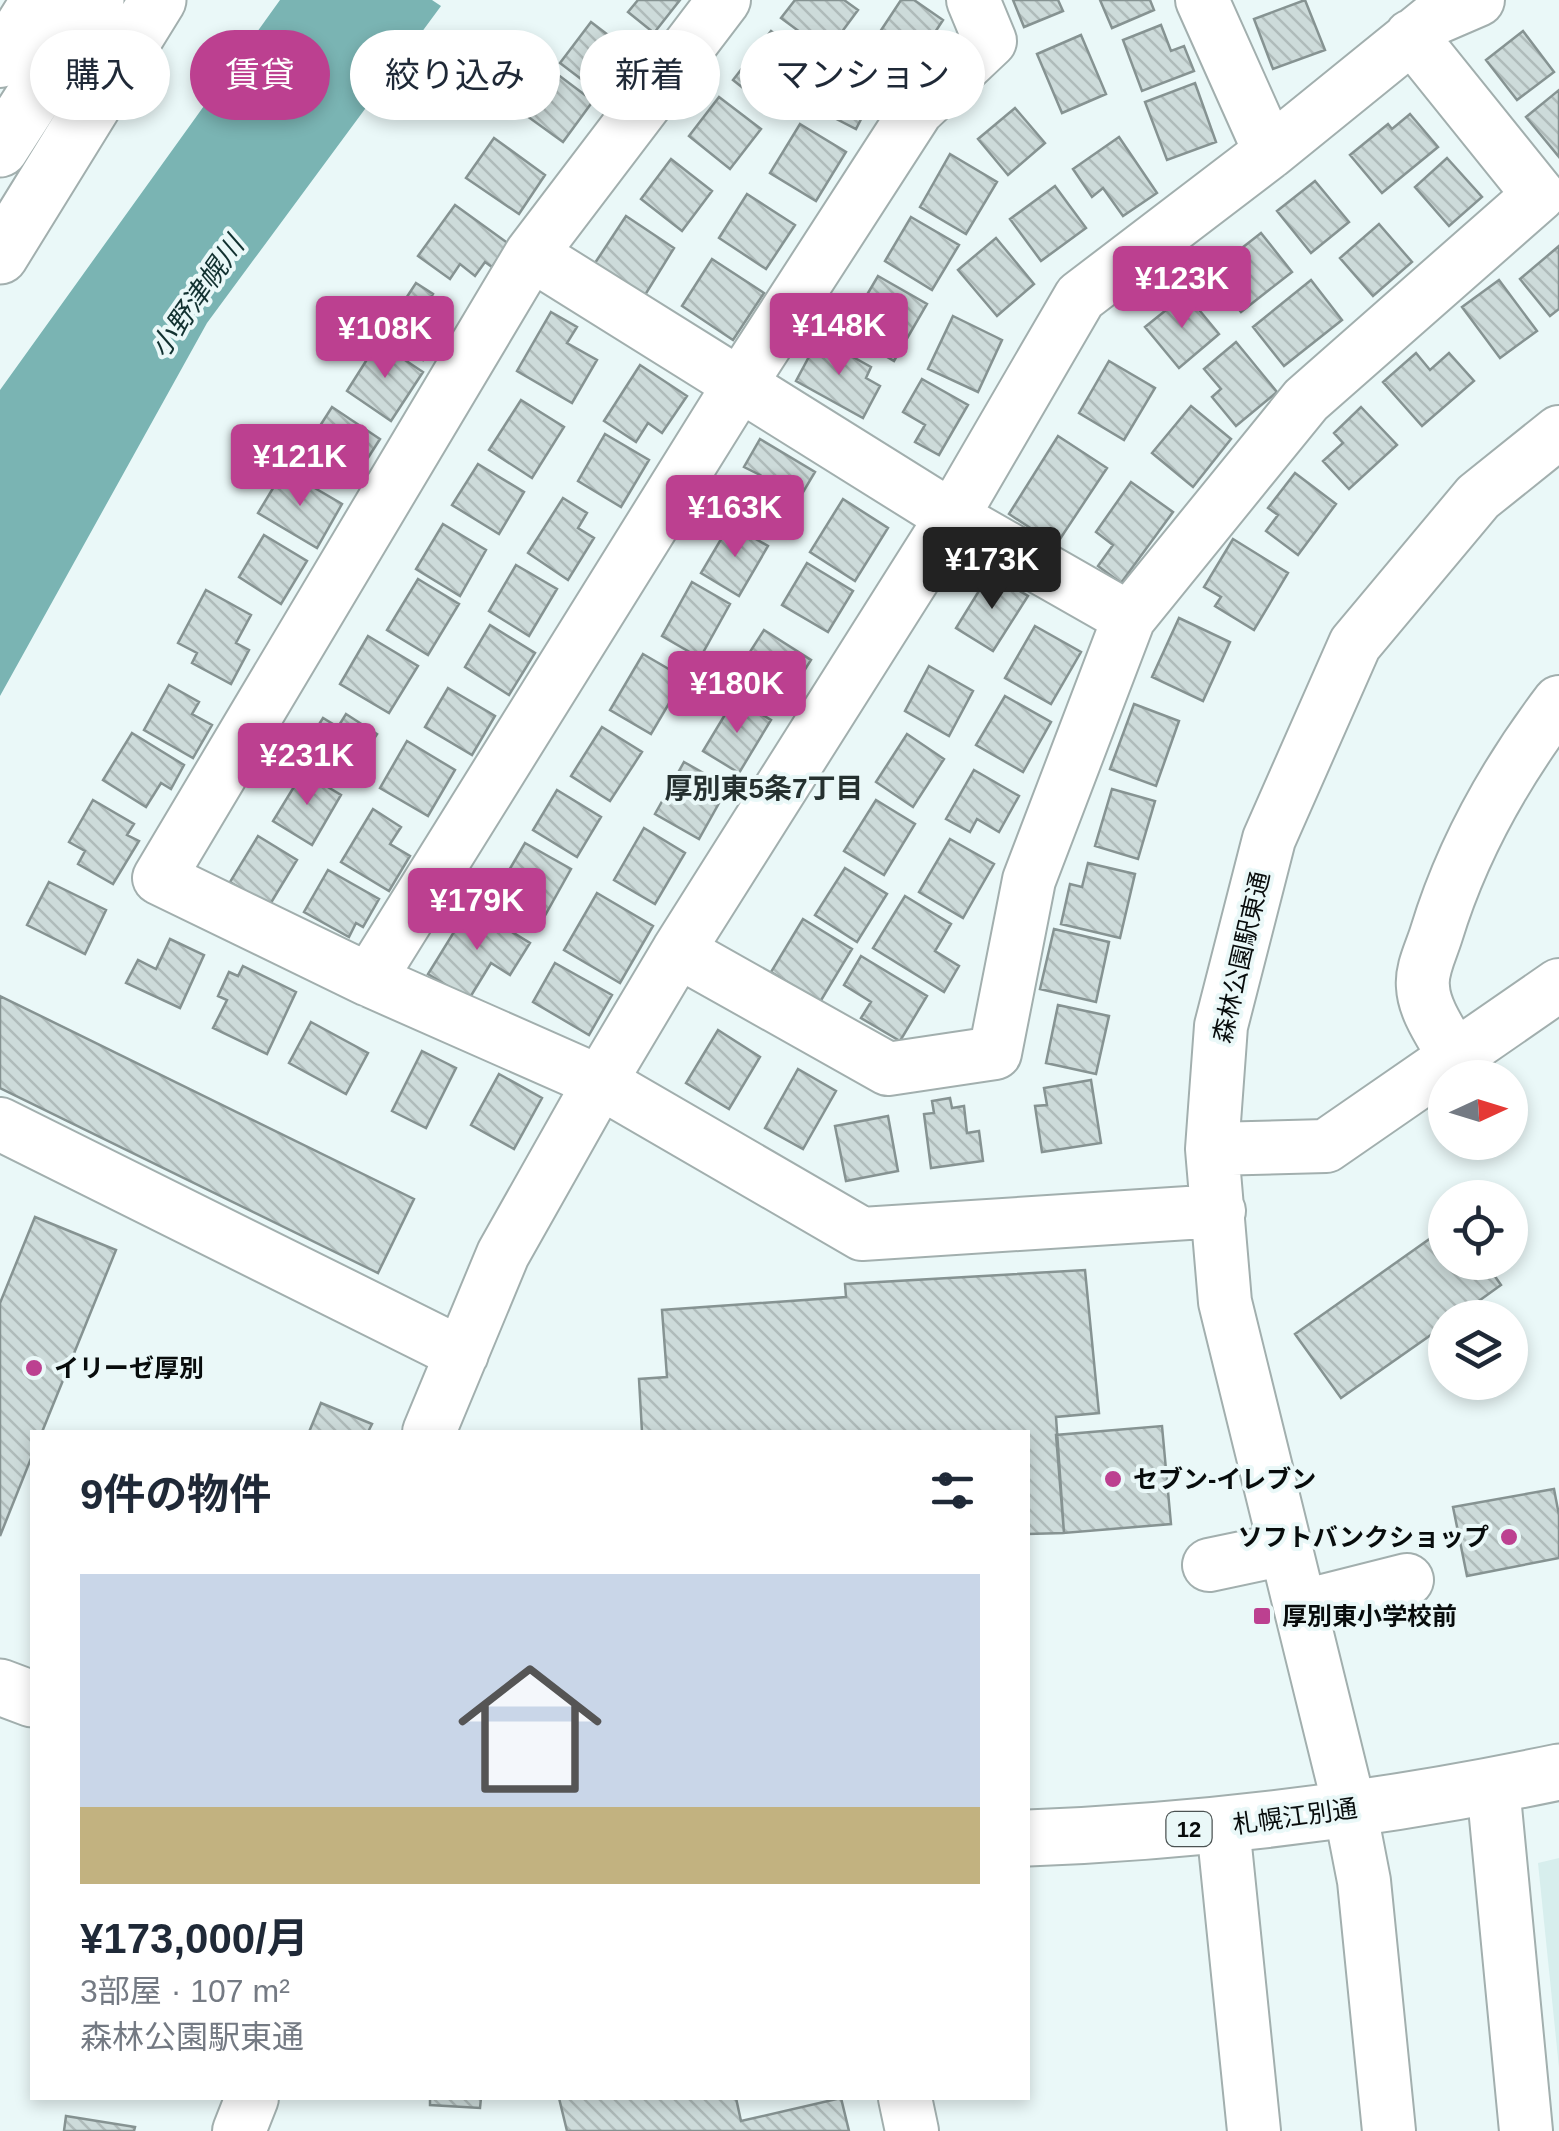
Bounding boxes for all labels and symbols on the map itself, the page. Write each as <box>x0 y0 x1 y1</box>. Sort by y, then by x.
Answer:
water label: 小野津幌川 <box>144 228 252 363</box>
pin: ¥123K <box>1112 246 1252 331</box>
pin: ¥148K <box>769 293 909 378</box>
pin: ¥108K <box>315 296 455 381</box>
pin: ¥121K <box>230 424 370 509</box>
pin: ¥163K <box>665 475 805 560</box>
pin: ¥173K <box>922 527 1062 612</box>
pin: ¥180K <box>667 651 807 736</box>
pin: ¥231K <box>237 723 377 808</box>
district label: 厚別東5条7丁目 <box>664 773 864 804</box>
pin: ¥179K <box>407 868 547 953</box>
street label: 森林公園駅東通 <box>1208 869 1274 1045</box>
north arrow <box>1428 1060 1528 1160</box>
place label: イリーゼ厚別 <box>54 1354 204 1382</box>
marker: イリーゼ厚別 <box>23 1357 45 1379</box>
place label: セブン-イレブン <box>1133 1465 1316 1493</box>
marker: セブン-イレブン <box>1102 1468 1124 1490</box>
place label: ソフトバンクショップ <box>1238 1523 1489 1551</box>
marker: ソフトバンクショップ <box>1498 1526 1520 1548</box>
place label: 厚別東小学校前 <box>1282 1602 1457 1630</box>
marker: 厚別東小学校前 <box>1251 1605 1273 1627</box>
street label: 札幌江別通 <box>1231 1793 1359 1839</box>
road number: 12 <box>1166 1812 1212 1846</box>

